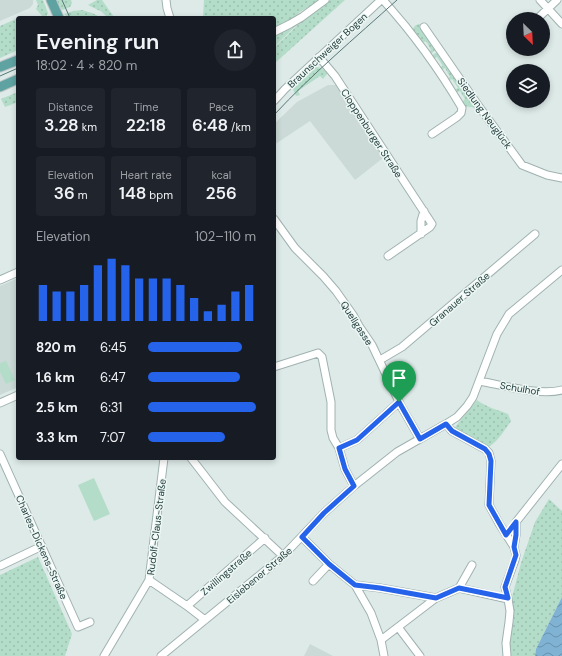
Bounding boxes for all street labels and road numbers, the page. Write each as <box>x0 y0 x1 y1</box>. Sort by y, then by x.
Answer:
street label: Braunschweiger Bogen <box>285 10 370 91</box>
street label: Siedlung Neuglück <box>454 75 515 151</box>
street label: Cloppenburger Straße <box>338 86 405 180</box>
street label: Granauer Straße <box>426 269 493 329</box>
street label: Quellgasse <box>337 299 376 348</box>
street label: Schulhof <box>499 379 541 398</box>
street label: Rudolf-Claus-Straße <box>144 478 169 576</box>
street label: Charles-Dickens-Straße <box>13 493 71 602</box>
street label: Eislebener Straße <box>224 544 295 607</box>
street label: Zwillingstraße <box>198 546 255 598</box>

